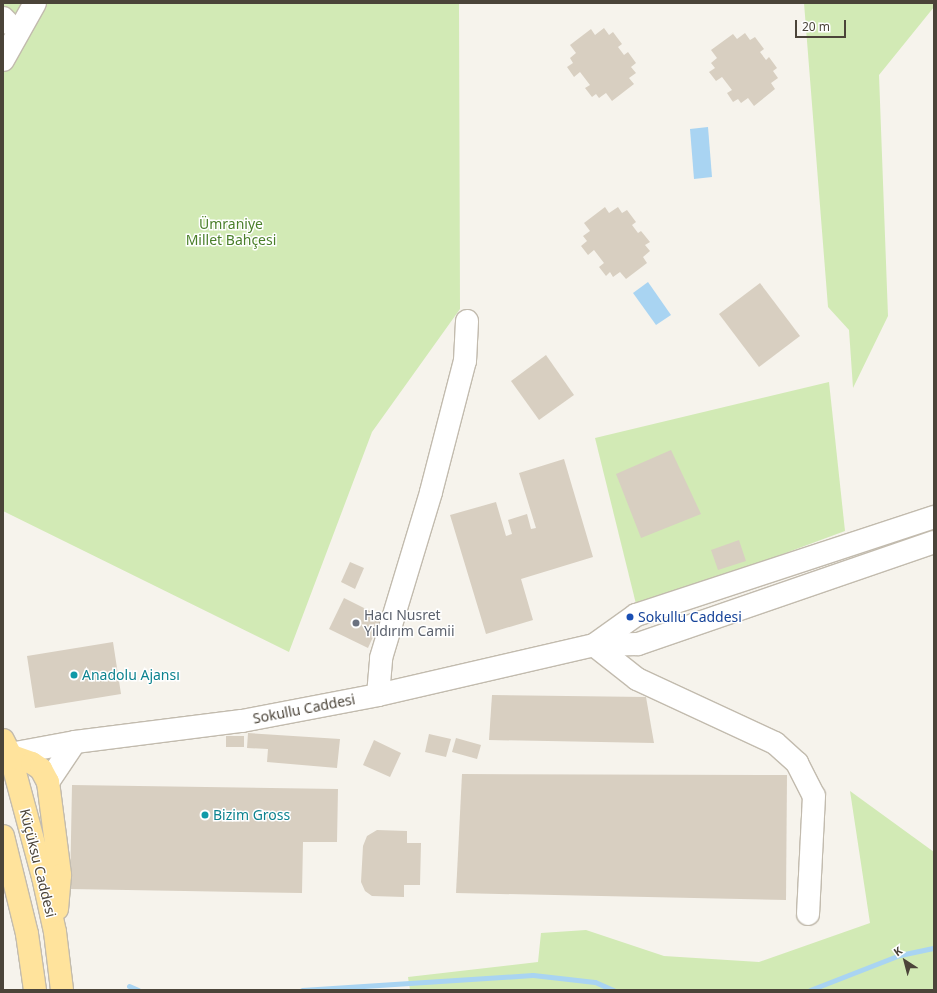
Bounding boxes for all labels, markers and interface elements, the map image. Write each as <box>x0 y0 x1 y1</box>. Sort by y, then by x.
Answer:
scale bar <box>797 12 848 38</box>
text: 20 m <box>802 18 830 35</box>
park label: Ümraniye Millet Bahçesi <box>186 216 276 248</box>
place label: Hacı Nusret Yıldırım Camii <box>364 607 455 640</box>
place label: Sokullu Caddesi <box>638 609 742 625</box>
marker: Sokullu Caddesi <box>625 612 635 622</box>
marker: Hacı Nusret Yıldırım Camii <box>351 618 361 628</box>
place label: Anadolu Ajansı <box>82 667 180 683</box>
marker: Anadolu Ajansı <box>69 670 79 680</box>
street label: Sokullu Caddesi <box>251 691 357 727</box>
street label: Küçüksu Caddesi <box>16 807 60 919</box>
place label: Bizim Gross <box>213 807 290 823</box>
marker: Bizim Gross <box>200 810 210 820</box>
north arrow <box>885 941 925 981</box>
text: K <box>890 943 905 959</box>

